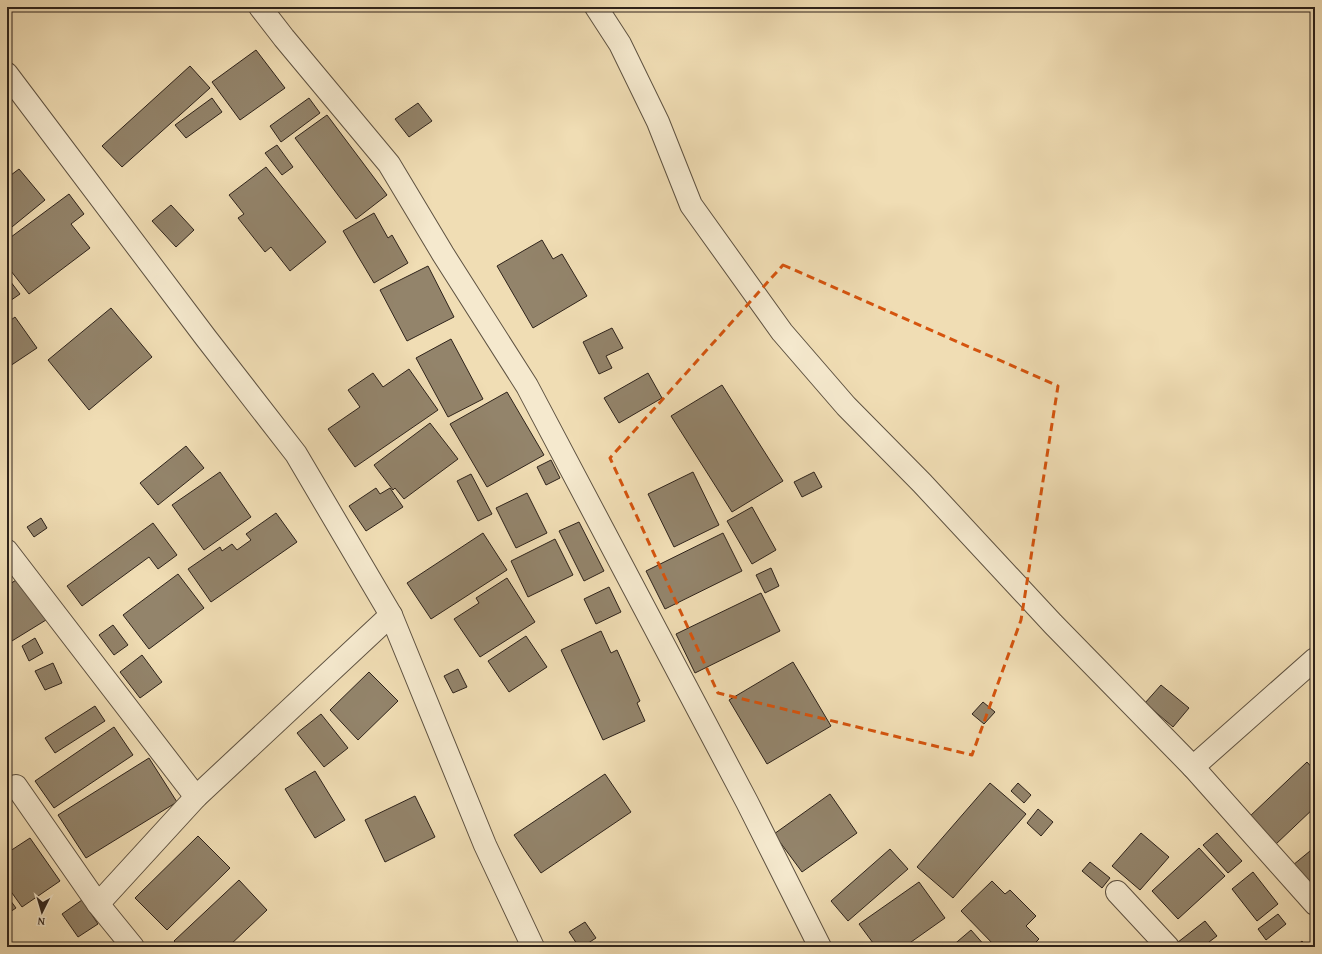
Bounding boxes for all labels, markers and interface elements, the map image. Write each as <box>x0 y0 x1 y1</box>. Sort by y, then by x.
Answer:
north arrow <box>22 892 62 932</box>
text: N <box>36 914 45 930</box>

